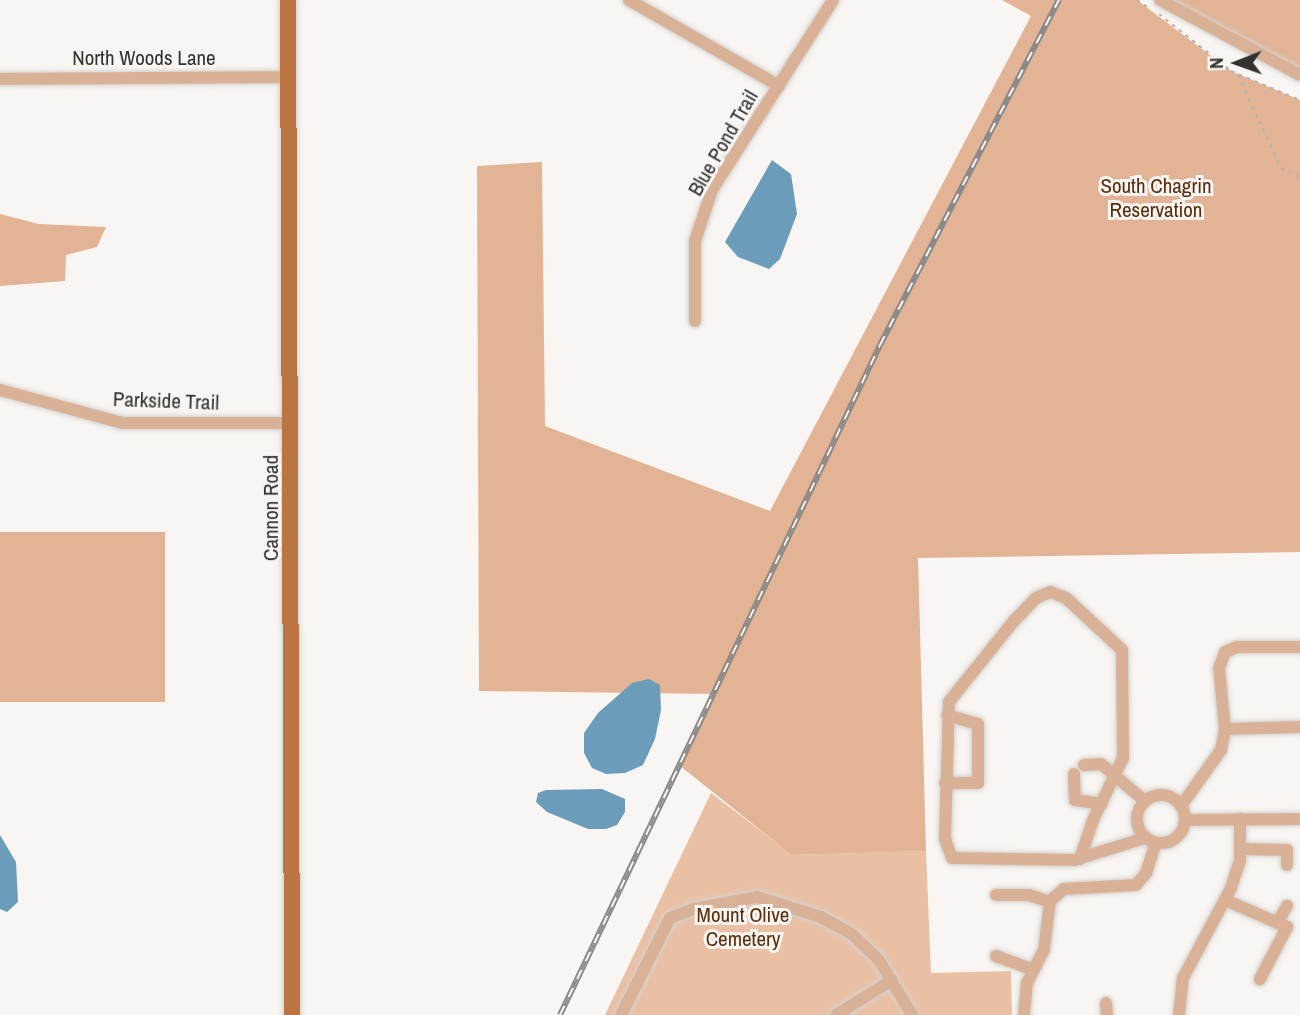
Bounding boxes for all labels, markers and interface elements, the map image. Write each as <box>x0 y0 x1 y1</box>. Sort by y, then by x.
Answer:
north arrow <box>1202 28 1272 98</box>
street label: North Woods Lane <box>72 45 216 71</box>
text: N <box>1203 58 1229 69</box>
street label: Blue Pond Trail <box>683 86 763 200</box>
park label: South Chagrin Reservation <box>1100 173 1212 223</box>
street label: Parkside Trail <box>112 387 220 415</box>
street label: Cannon Road <box>258 455 284 561</box>
park label: Mount Olive Cemetery <box>697 902 789 952</box>

